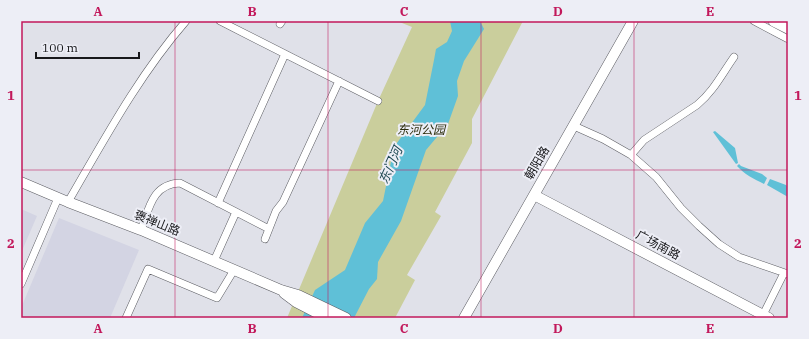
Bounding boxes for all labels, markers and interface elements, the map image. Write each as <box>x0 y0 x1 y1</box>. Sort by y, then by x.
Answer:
text: A <box>93 3 103 20</box>
text: B <box>247 3 257 20</box>
text: C <box>400 3 409 20</box>
text: D <box>553 3 563 20</box>
text: E <box>706 3 714 20</box>
scale bar <box>36 34 139 60</box>
text: 100 m <box>42 40 78 55</box>
text: 1 <box>7 87 15 104</box>
text: 1 <box>794 87 802 104</box>
park label: 东河公园 <box>397 122 447 137</box>
water label: 东门河 <box>375 141 407 186</box>
street label: 朝阳路 <box>521 143 552 182</box>
street label: 褒禅山路 <box>132 207 182 238</box>
street label: 广场南路 <box>634 227 683 262</box>
text: 2 <box>7 235 15 252</box>
text: 2 <box>794 235 802 252</box>
text: A <box>93 320 103 337</box>
text: B <box>247 320 257 337</box>
text: C <box>400 320 409 337</box>
text: D <box>553 320 563 337</box>
text: E <box>706 320 714 337</box>

